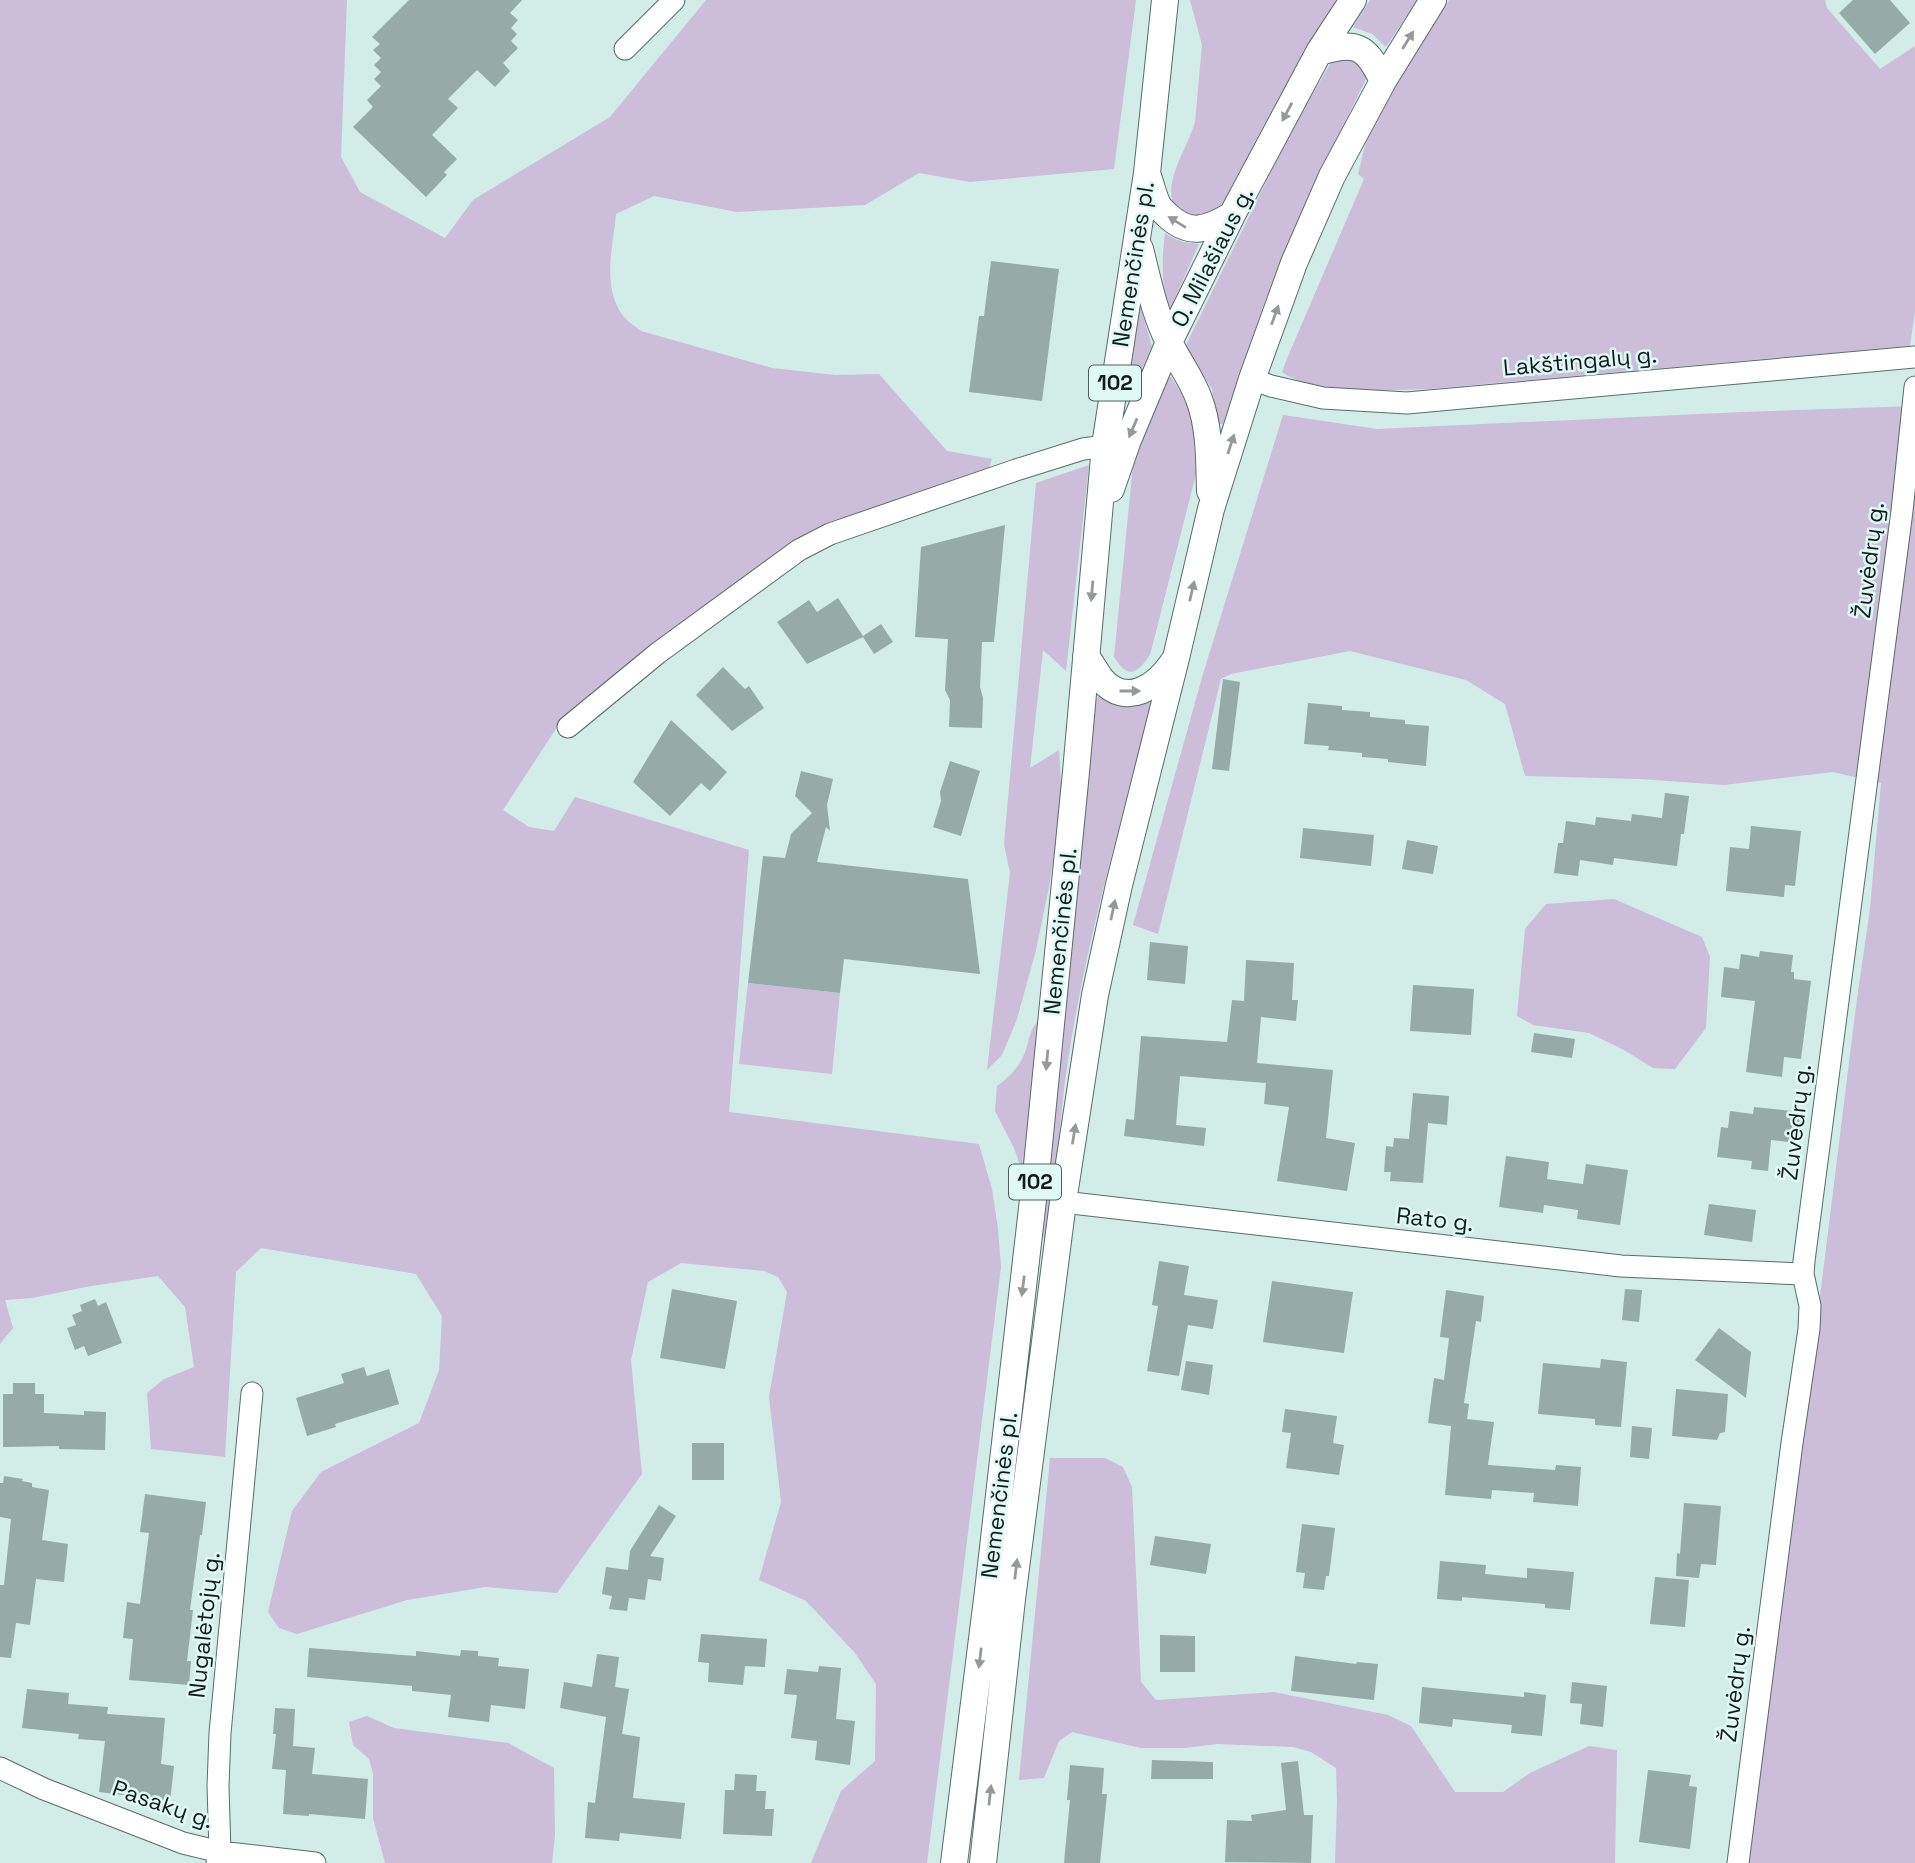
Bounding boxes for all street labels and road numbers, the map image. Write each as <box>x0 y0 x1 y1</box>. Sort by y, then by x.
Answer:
street label: Nemenčinės pl. <box>1105 179 1161 349</box>
street label: O. Milašiaus g. <box>1164 182 1260 332</box>
street label: Lakštingalų g. <box>1502 339 1658 383</box>
road number: 102 <box>1089 366 1141 400</box>
street label: Žuvėdrų g. <box>1847 500 1891 620</box>
street label: Nemenčinės pl. <box>1036 846 1084 1016</box>
street label: Žuvėdrų g. <box>1774 1062 1818 1182</box>
road number: 102 <box>1009 1164 1061 1200</box>
street label: Rato g. <box>1395 1200 1475 1238</box>
street label: Nemenčinės pl. <box>974 1410 1024 1580</box>
street label: Nugalėtojų g. <box>181 1550 227 1700</box>
street label: Žuvėdrų g. <box>1713 1624 1757 1744</box>
street label: Pasakų g. <box>109 1773 217 1835</box>

